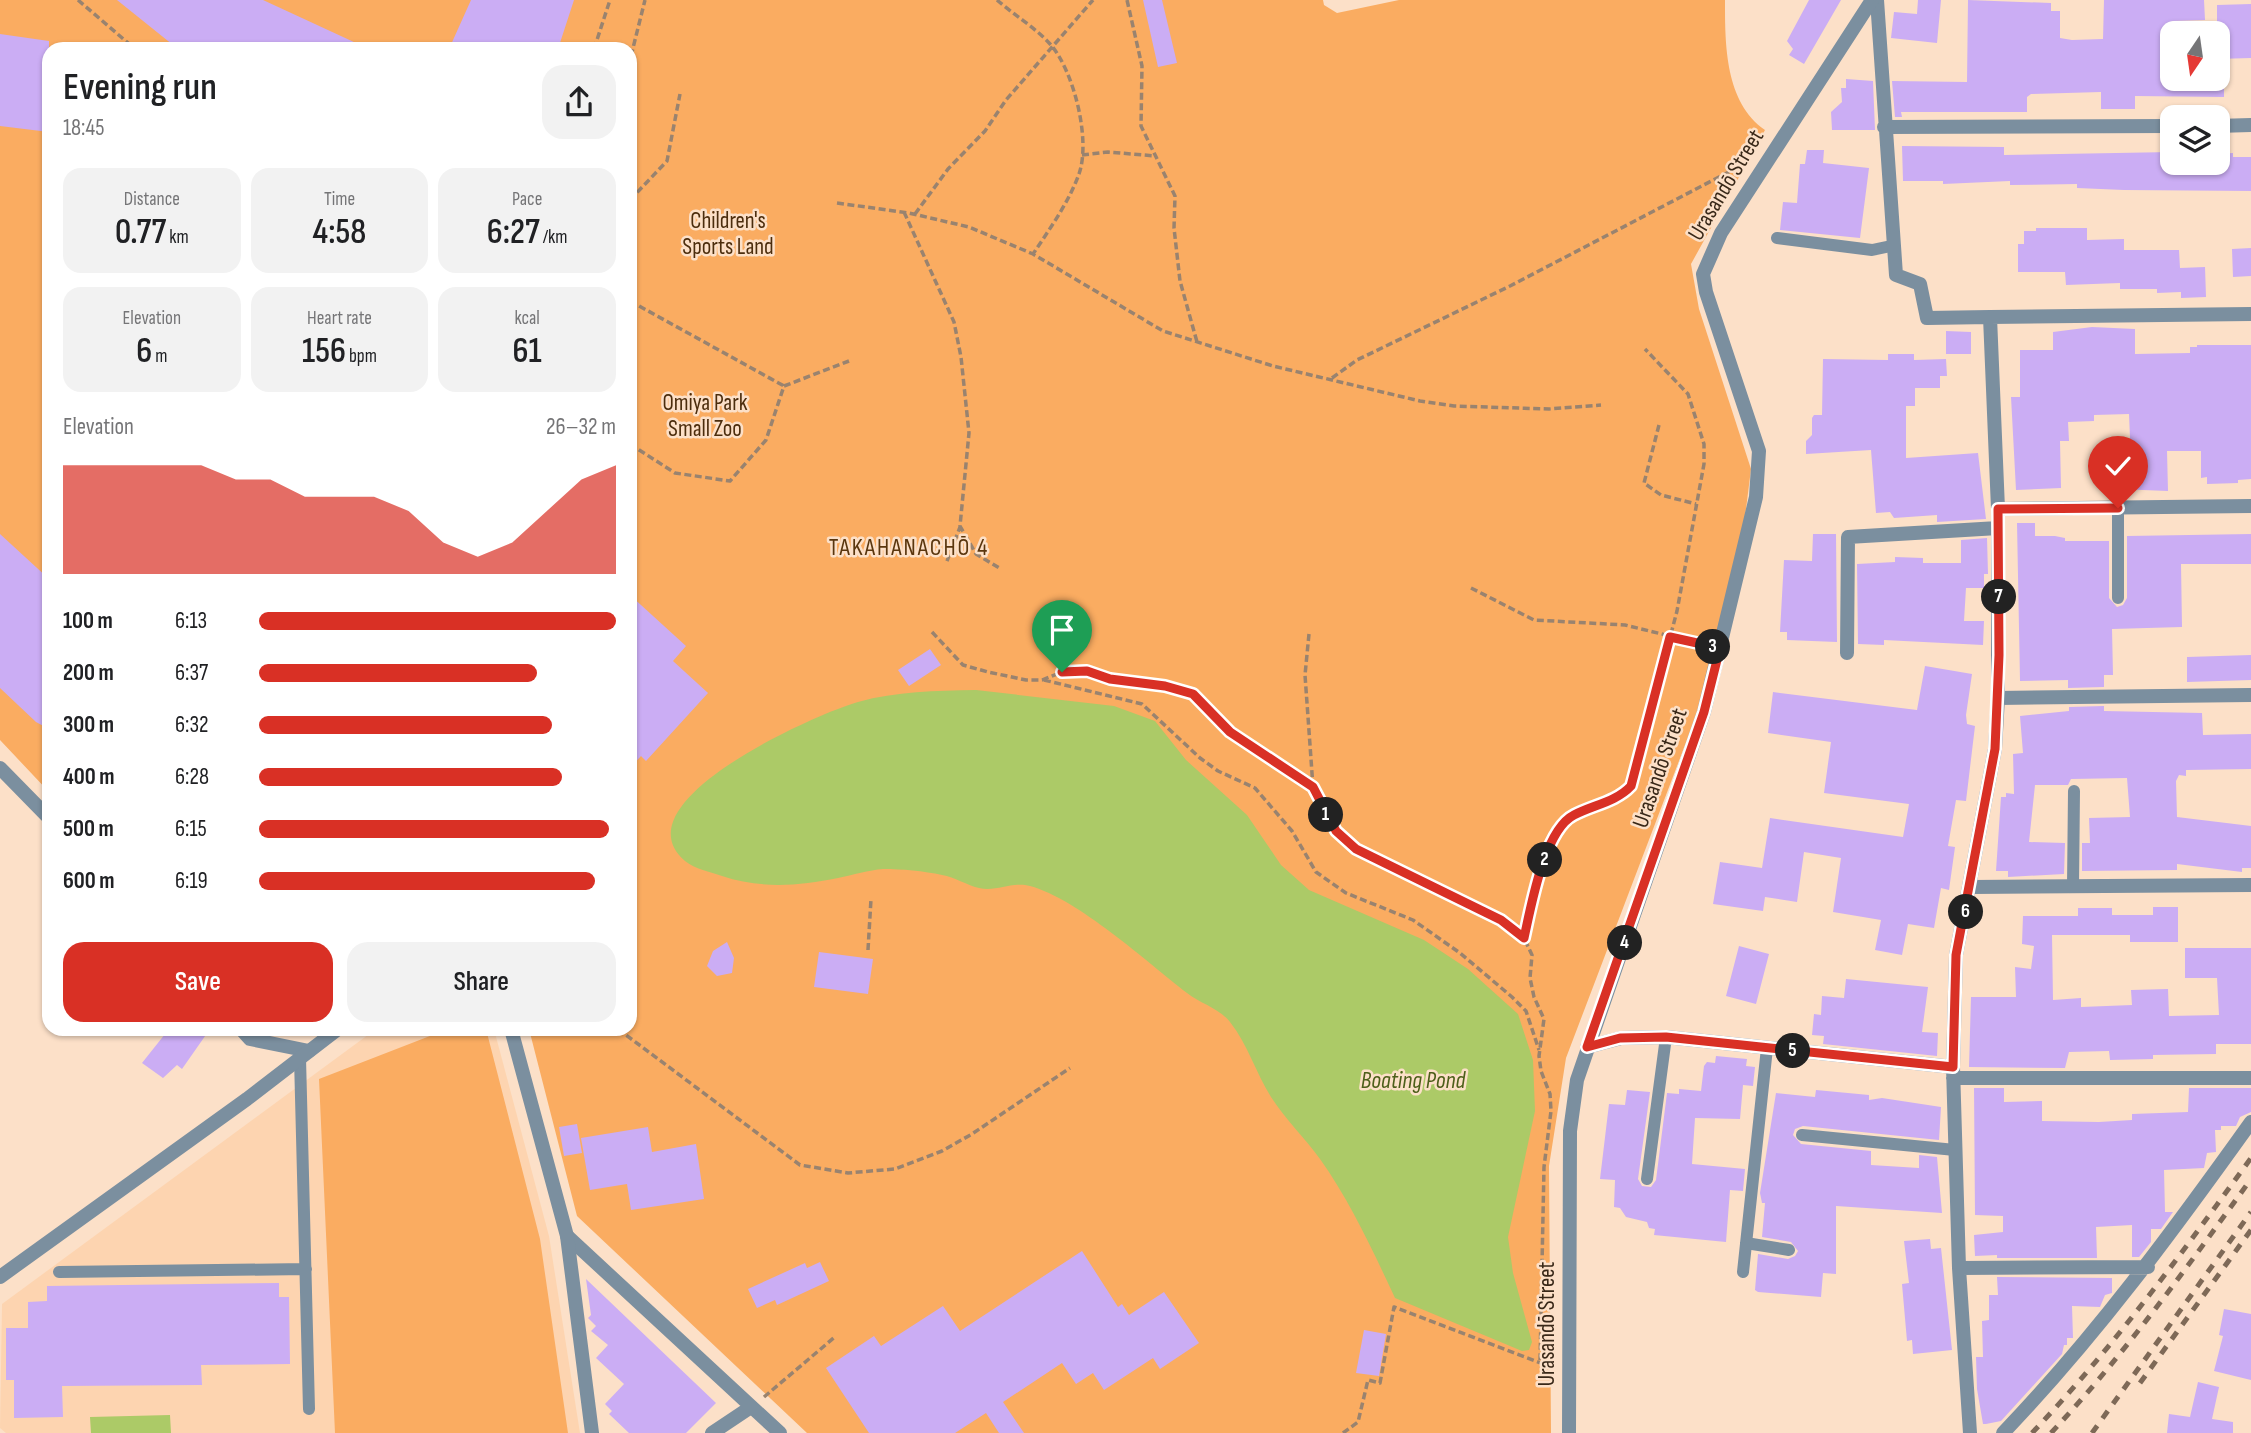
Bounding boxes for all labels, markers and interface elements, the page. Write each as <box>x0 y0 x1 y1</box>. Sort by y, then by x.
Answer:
north arrow <box>2160 21 2230 91</box>
map controls <box>2160 21 2230 175</box>
text: Evening run <box>63 65 217 110</box>
button: share <box>542 65 616 139</box>
button: layers <box>2160 105 2230 175</box>
text: 18:45 <box>63 114 104 142</box>
street label: Urasandō Street <box>1682 124 1770 246</box>
text: Distance <box>124 188 180 211</box>
text: Time <box>324 188 355 211</box>
text: Pace <box>512 188 542 211</box>
park label: Children's Sports Land <box>682 207 774 261</box>
text: 0.77 <box>115 211 166 254</box>
text: 4:58 <box>313 211 366 254</box>
text: 6:27 <box>487 211 540 254</box>
text: km <box>166 226 189 249</box>
text: /km <box>540 226 568 249</box>
text: Elevation <box>123 307 181 330</box>
text: Heart rate <box>307 307 372 330</box>
text: kcal <box>515 307 540 330</box>
text: 6 <box>136 330 152 373</box>
text: 156 <box>302 330 346 373</box>
text: 61 <box>513 330 542 373</box>
text: m <box>152 345 167 368</box>
text: bpm <box>346 345 377 368</box>
park label: Omiya Park Small Zoo <box>662 389 748 443</box>
text: Elevation <box>63 413 134 441</box>
text: 26–32 m <box>546 413 616 441</box>
pin <box>2088 436 2148 508</box>
icon: check <box>2099 447 2137 485</box>
district label: TAKAHANACHŌ 4 <box>829 533 989 562</box>
pin: 7 <box>1982 580 2016 614</box>
text: 7 <box>1994 585 2003 608</box>
pin <box>1032 600 1092 672</box>
text: 100 m <box>63 607 113 635</box>
text: 6:13 <box>175 607 207 635</box>
icon: arrive <box>1043 611 1081 649</box>
pin: 3 <box>1696 630 1730 664</box>
text: 3 <box>1708 635 1717 658</box>
text: 200 m <box>63 659 114 687</box>
text: 6:37 <box>175 659 208 687</box>
street label: Urasandō Street <box>1626 705 1694 831</box>
text: 300 m <box>63 711 114 739</box>
text: 6:32 <box>175 711 209 739</box>
text: 400 m <box>63 763 114 791</box>
text: 6:28 <box>175 763 209 791</box>
pin: 1 <box>1308 798 1344 832</box>
text: 1 <box>1322 803 1329 826</box>
text: 500 m <box>63 815 114 843</box>
text: 6:15 <box>175 815 207 843</box>
pin: 2 <box>1528 842 1562 878</box>
text: 2 <box>1540 848 1549 871</box>
text: 600 m <box>63 867 115 895</box>
text: 6:19 <box>175 867 208 895</box>
pin: 6 <box>1948 894 1983 930</box>
text: 6 <box>1961 900 1970 923</box>
pin: 4 <box>1608 926 1642 960</box>
text: 4 <box>1620 931 1629 954</box>
button: Save <box>63 942 333 1022</box>
button: Share <box>347 942 616 1022</box>
pin: 5 <box>1776 1034 1811 1068</box>
text: 5 <box>1788 1039 1797 1062</box>
water label: Boating Pond <box>1361 1066 1466 1095</box>
street label: Urasandō Street <box>1533 1262 1561 1386</box>

